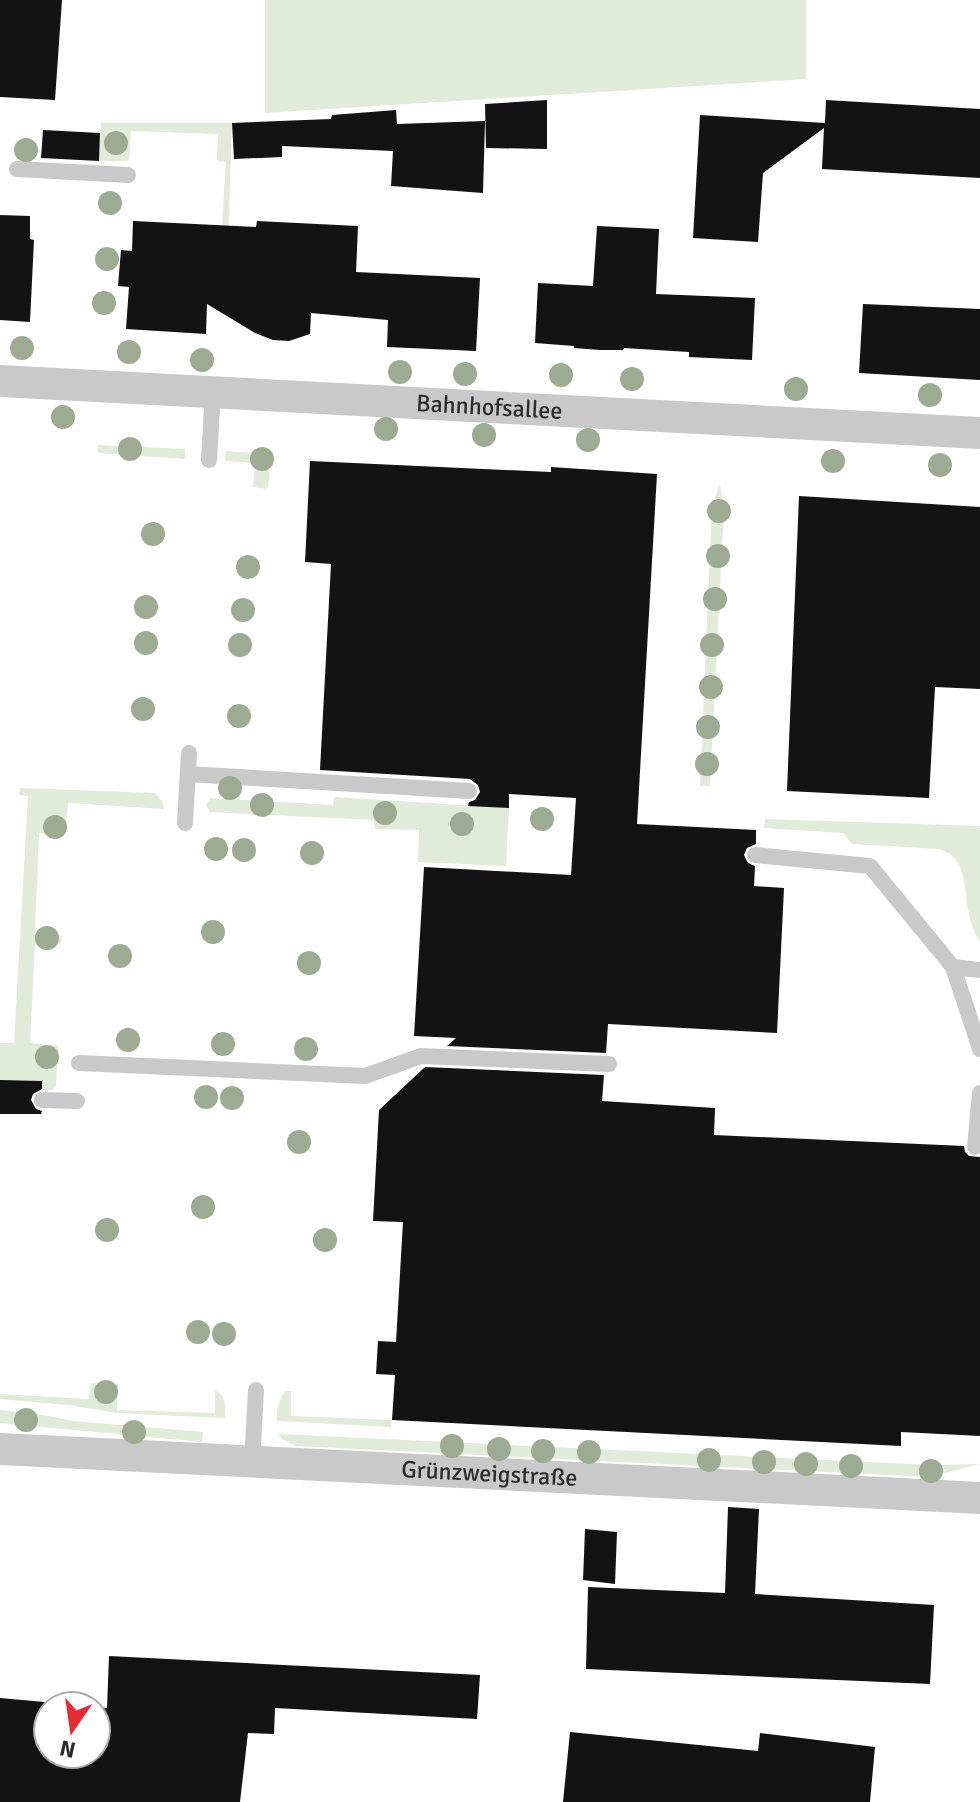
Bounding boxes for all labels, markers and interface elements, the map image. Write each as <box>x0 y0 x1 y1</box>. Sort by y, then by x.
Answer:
street label: Bahnhofsallee <box>415 388 563 426</box>
street label: Grünzweigstraße <box>401 1454 578 1493</box>
north arrow <box>32 1690 112 1770</box>
text: N <box>57 1734 78 1764</box>

